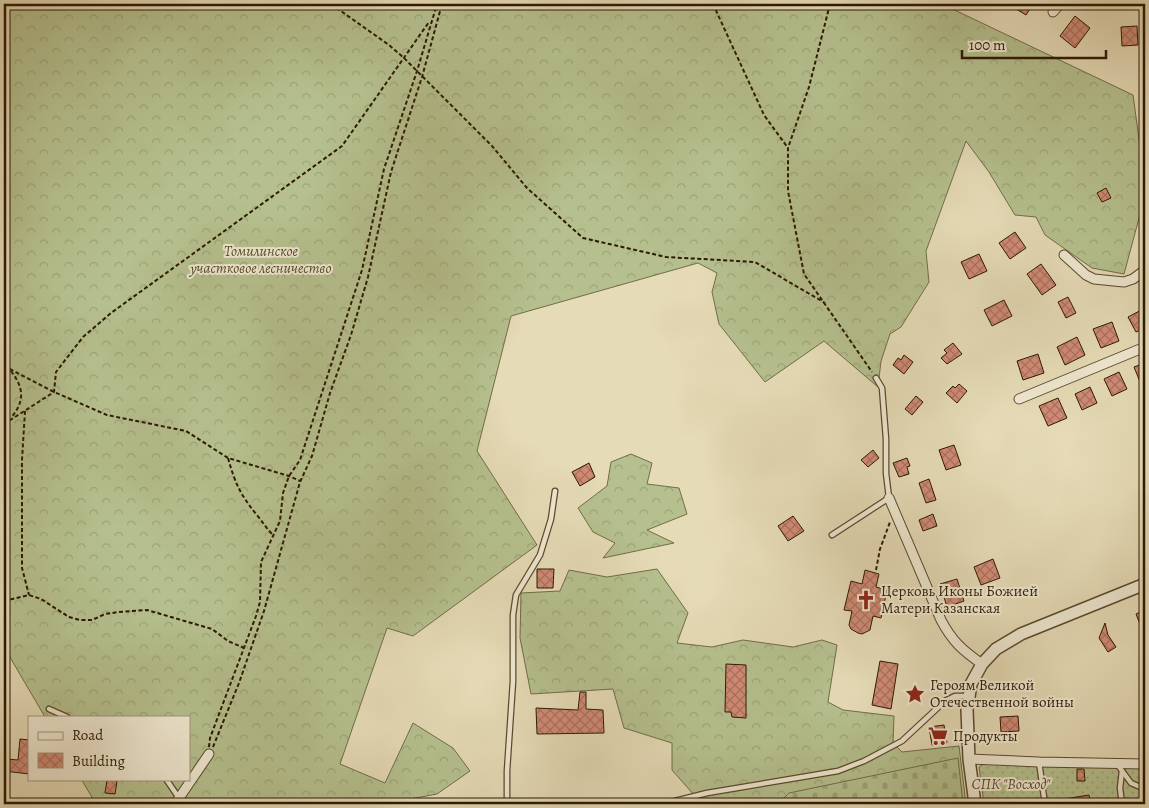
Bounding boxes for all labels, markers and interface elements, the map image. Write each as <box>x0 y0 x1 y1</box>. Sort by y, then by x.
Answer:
scale bar <box>962 28 1105 60</box>
text: 100 m <box>969 35 1006 55</box>
park label: Томилинское участковое лесничество <box>188 241 332 278</box>
place label: Церковь Иконы Божией Матери Казанская <box>881 581 1038 618</box>
church icon: Церковь Иконы Божией Матери Казанская <box>855 589 877 611</box>
place label: Героям Великой Отечественной войны <box>930 675 1074 712</box>
place icon: Героям Великой Отечественной войны <box>904 683 926 705</box>
legend <box>28 716 190 780</box>
text: Road <box>72 725 104 745</box>
supermarket icon: Продукты <box>927 725 949 747</box>
place label: Продукты <box>953 726 1018 746</box>
text: Building <box>72 751 125 771</box>
park label: СПК "Восход" <box>972 774 1051 794</box>

